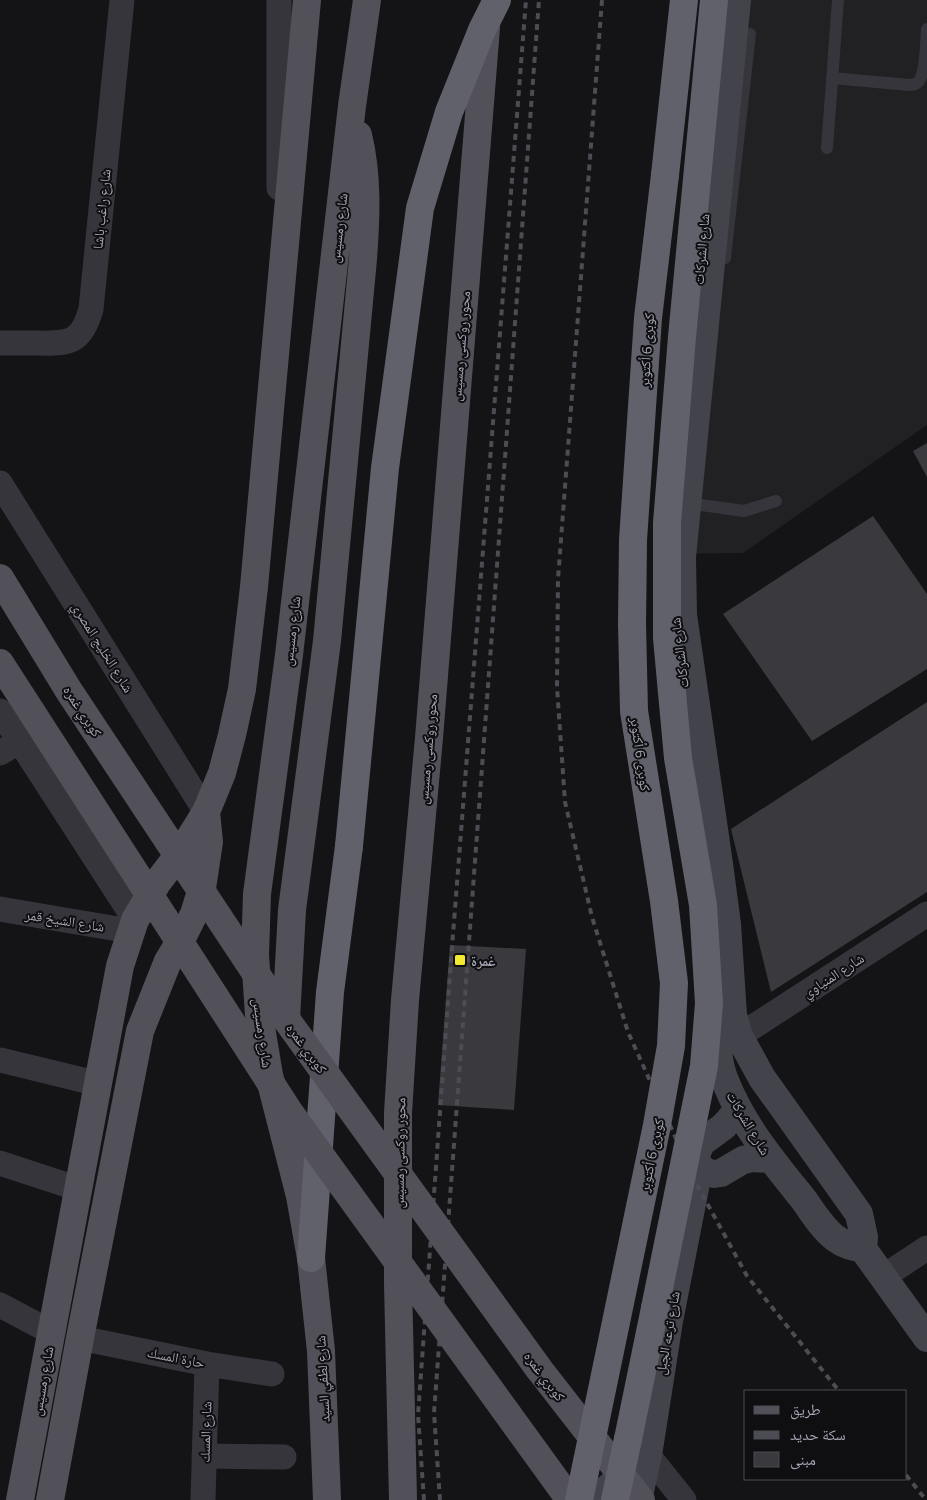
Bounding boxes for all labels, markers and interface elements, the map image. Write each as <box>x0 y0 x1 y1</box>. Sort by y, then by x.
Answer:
street label: شارع راغب باشا <box>86 168 116 250</box>
street label: شارع رمسيس <box>323 192 353 264</box>
street label: شارع الشركات <box>687 213 715 285</box>
street label: محور روكسى رمسيس <box>445 290 475 402</box>
street label: كوبرى 6 أكتوبر <box>633 312 659 389</box>
street label: شارع رمسيس <box>276 595 306 667</box>
street label: شارع الخليج المصري <box>65 598 139 697</box>
street label: شارع الشركات <box>664 616 694 690</box>
street label: كوبري غمره <box>57 681 108 742</box>
street label: محور روكسى رمسيس <box>412 693 442 805</box>
street label: كوبرى 6 أكتوبر <box>625 715 657 793</box>
street label: شارع الشيخ قمر <box>23 903 106 937</box>
street label: شارع المنياوي <box>798 947 869 1004</box>
place label: غمرة <box>471 950 496 971</box>
marker: غمرة <box>453 953 467 967</box>
street label: شارع رمسيس <box>248 997 278 1069</box>
street label: كوبري غمره <box>280 1018 333 1079</box>
street label: شارع الشركات <box>722 1087 776 1159</box>
street label: محور روكسى رمسيس <box>388 1097 410 1209</box>
street label: كوبرى 6 أكتوبر <box>633 1116 669 1195</box>
street label: شارع ترعه الجبل <box>649 1290 685 1376</box>
street label: شارع لطفي السيد <box>309 1335 336 1423</box>
street label: حارة المسك <box>145 1341 207 1373</box>
street label: شارع رمسيس <box>26 1345 58 1417</box>
street label: كوبري غمره <box>518 1347 571 1406</box>
legend <box>744 1390 907 1480</box>
text: طريق <box>790 1398 821 1421</box>
street label: شارع المسك <box>193 1401 217 1463</box>
text: سكة حديد <box>790 1423 846 1446</box>
text: مبنى <box>790 1448 816 1471</box>

